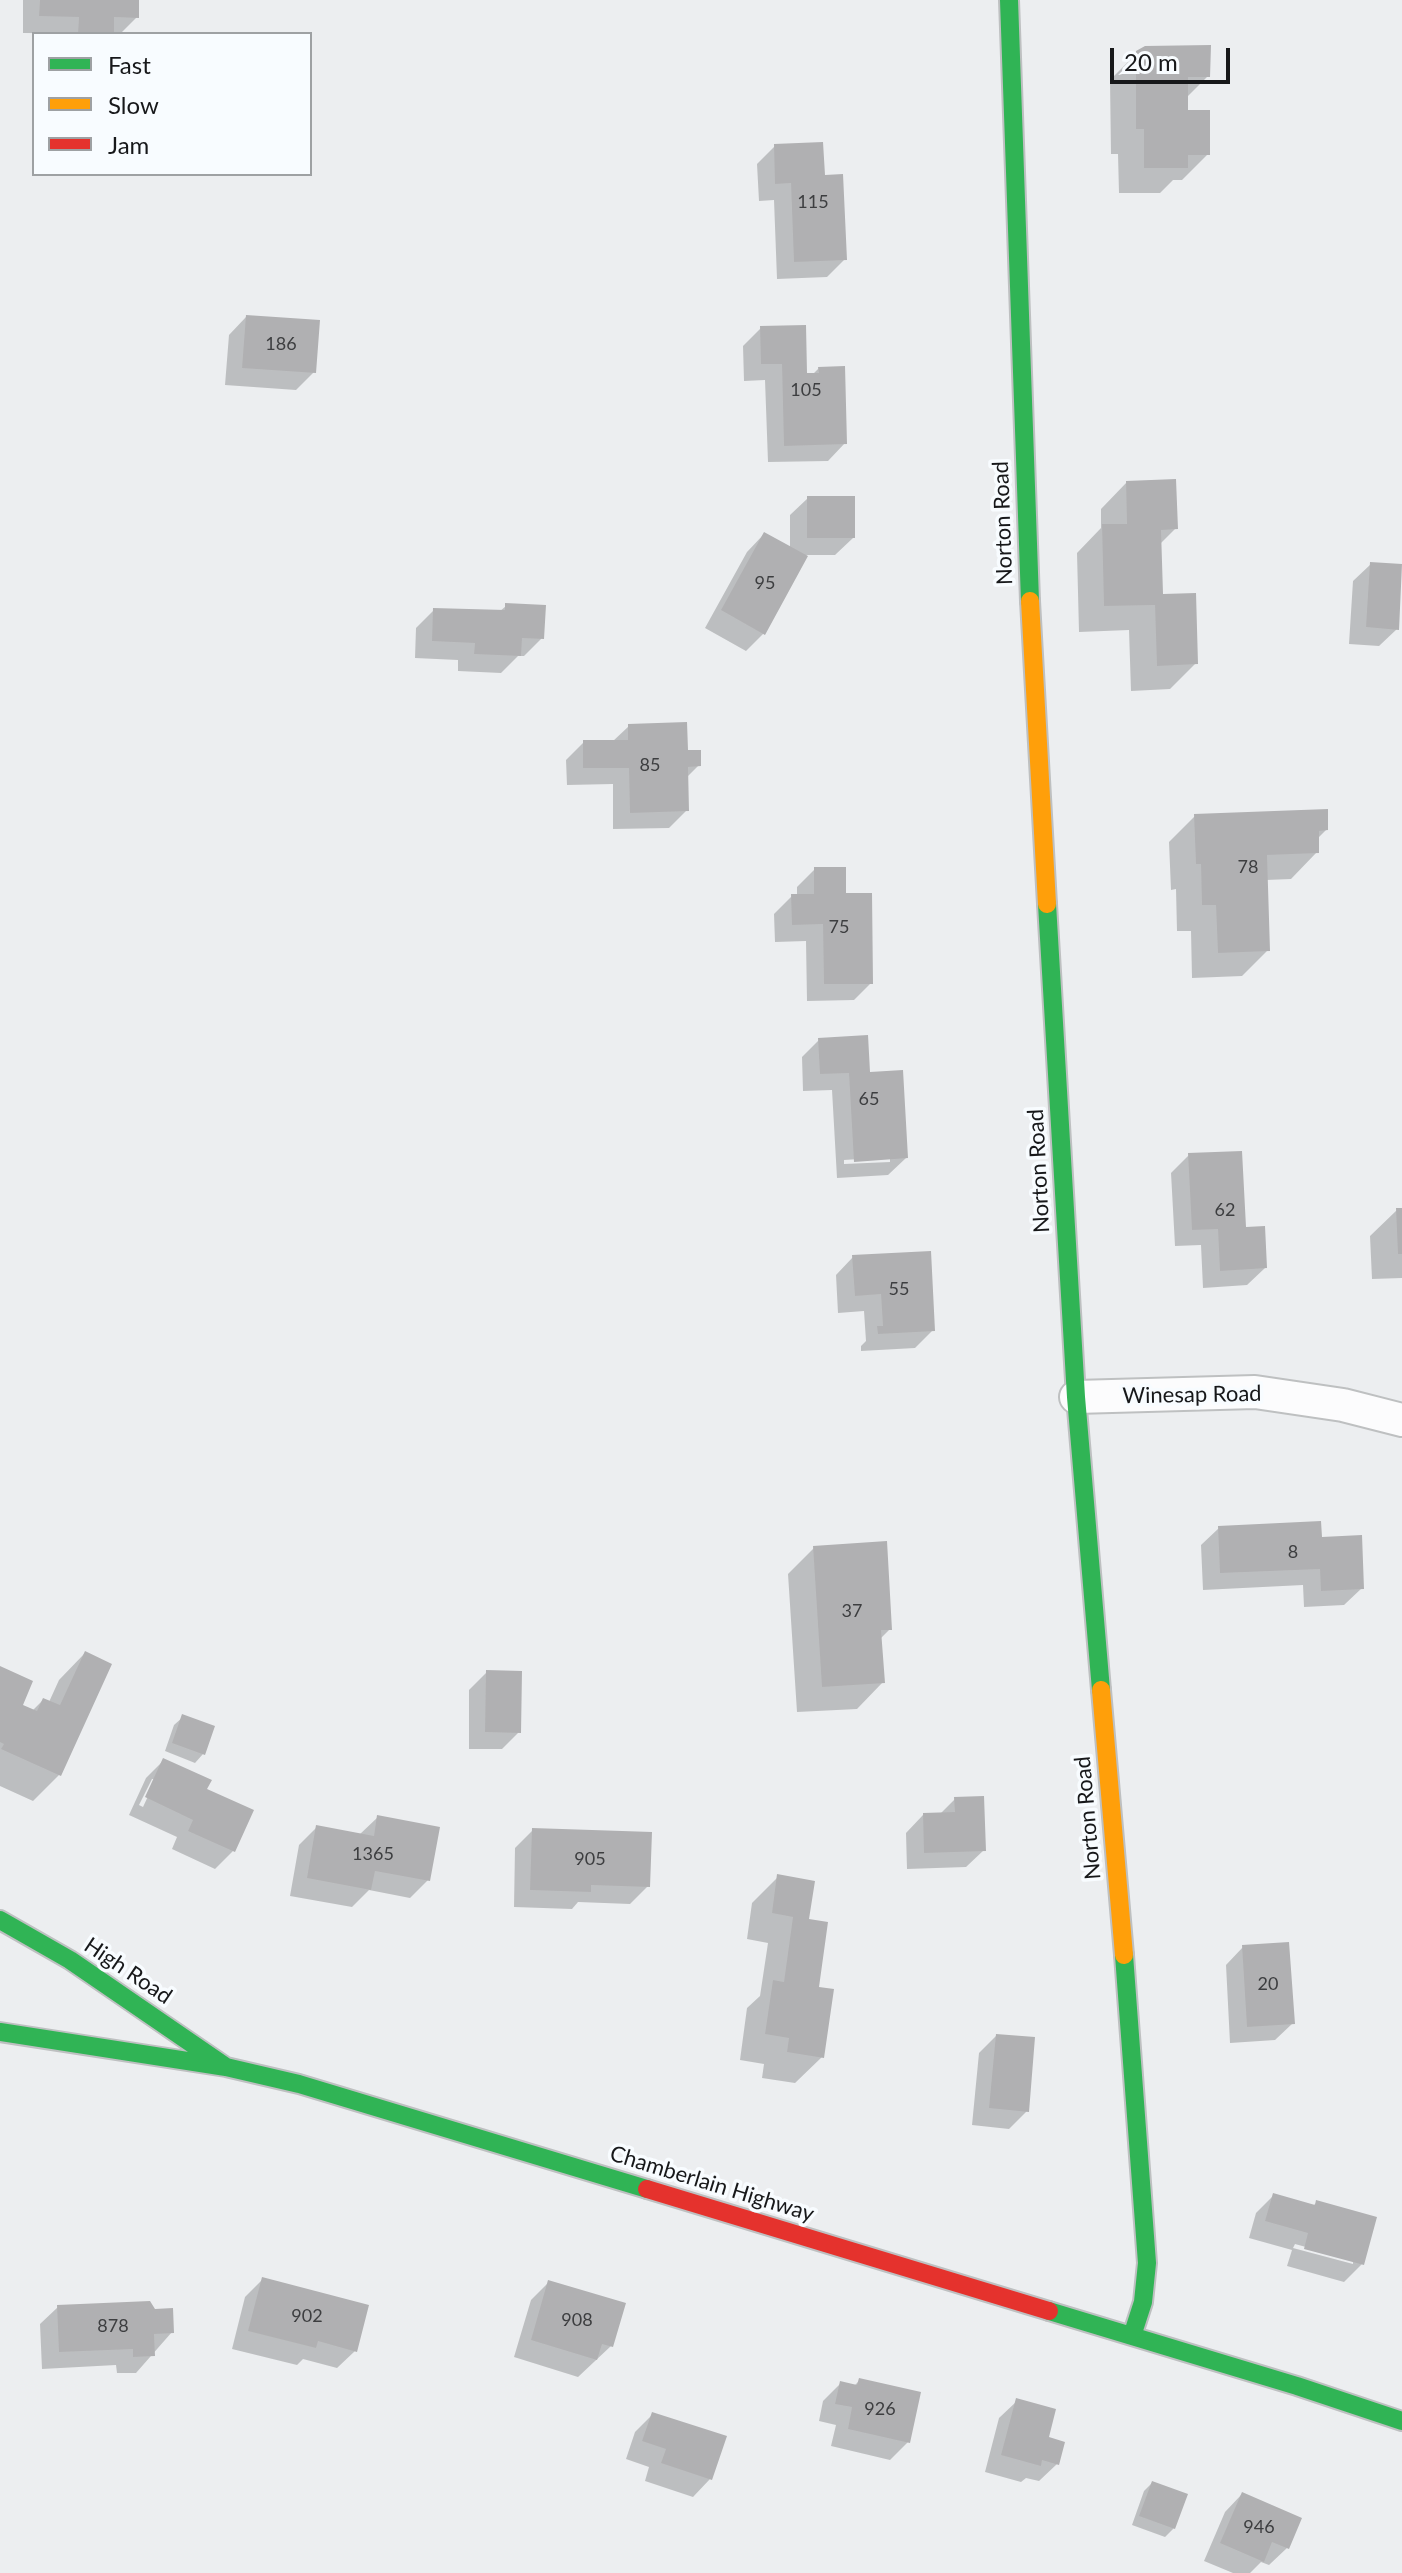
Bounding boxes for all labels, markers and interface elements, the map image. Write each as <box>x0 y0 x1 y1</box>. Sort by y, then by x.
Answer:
legend <box>32 32 312 176</box>
scale bar <box>1114 32 1234 82</box>
text: 20 m <box>1124 47 1178 76</box>
text: Fast <box>108 50 151 79</box>
text: Slow <box>108 90 159 119</box>
text: Jam <box>108 130 149 159</box>
house number: 115 <box>797 191 829 213</box>
house number: 186 <box>265 333 297 355</box>
house number: 105 <box>790 379 822 401</box>
street label: Norton Road <box>988 461 1018 585</box>
house number: 95 <box>755 572 775 594</box>
house number: 85 <box>640 754 660 776</box>
house number: 78 <box>1238 856 1258 878</box>
house number: 75 <box>829 916 849 938</box>
house number: 65 <box>859 1088 879 1110</box>
street label: Norton Road <box>1023 1108 1055 1234</box>
house number: 62 <box>1215 1199 1235 1221</box>
house number: 55 <box>889 1278 909 1300</box>
street label: Winesap Road <box>1122 1381 1262 1409</box>
house number: 8 <box>1288 1541 1298 1563</box>
house number: 37 <box>842 1600 862 1622</box>
street label: Norton Road <box>1069 1755 1107 1881</box>
house number: 1365 <box>352 1843 394 1865</box>
house number: 905 <box>574 1848 606 1870</box>
street label: High Road <box>79 1932 177 2010</box>
house number: 20 <box>1258 1973 1278 1995</box>
street label: Chamberlain Highway <box>607 2140 817 2228</box>
house number: 902 <box>291 2305 323 2327</box>
house number: 908 <box>561 2309 593 2331</box>
house number: 878 <box>97 2315 129 2337</box>
house number: 926 <box>864 2398 896 2420</box>
house number: 946 <box>1243 2516 1275 2538</box>

